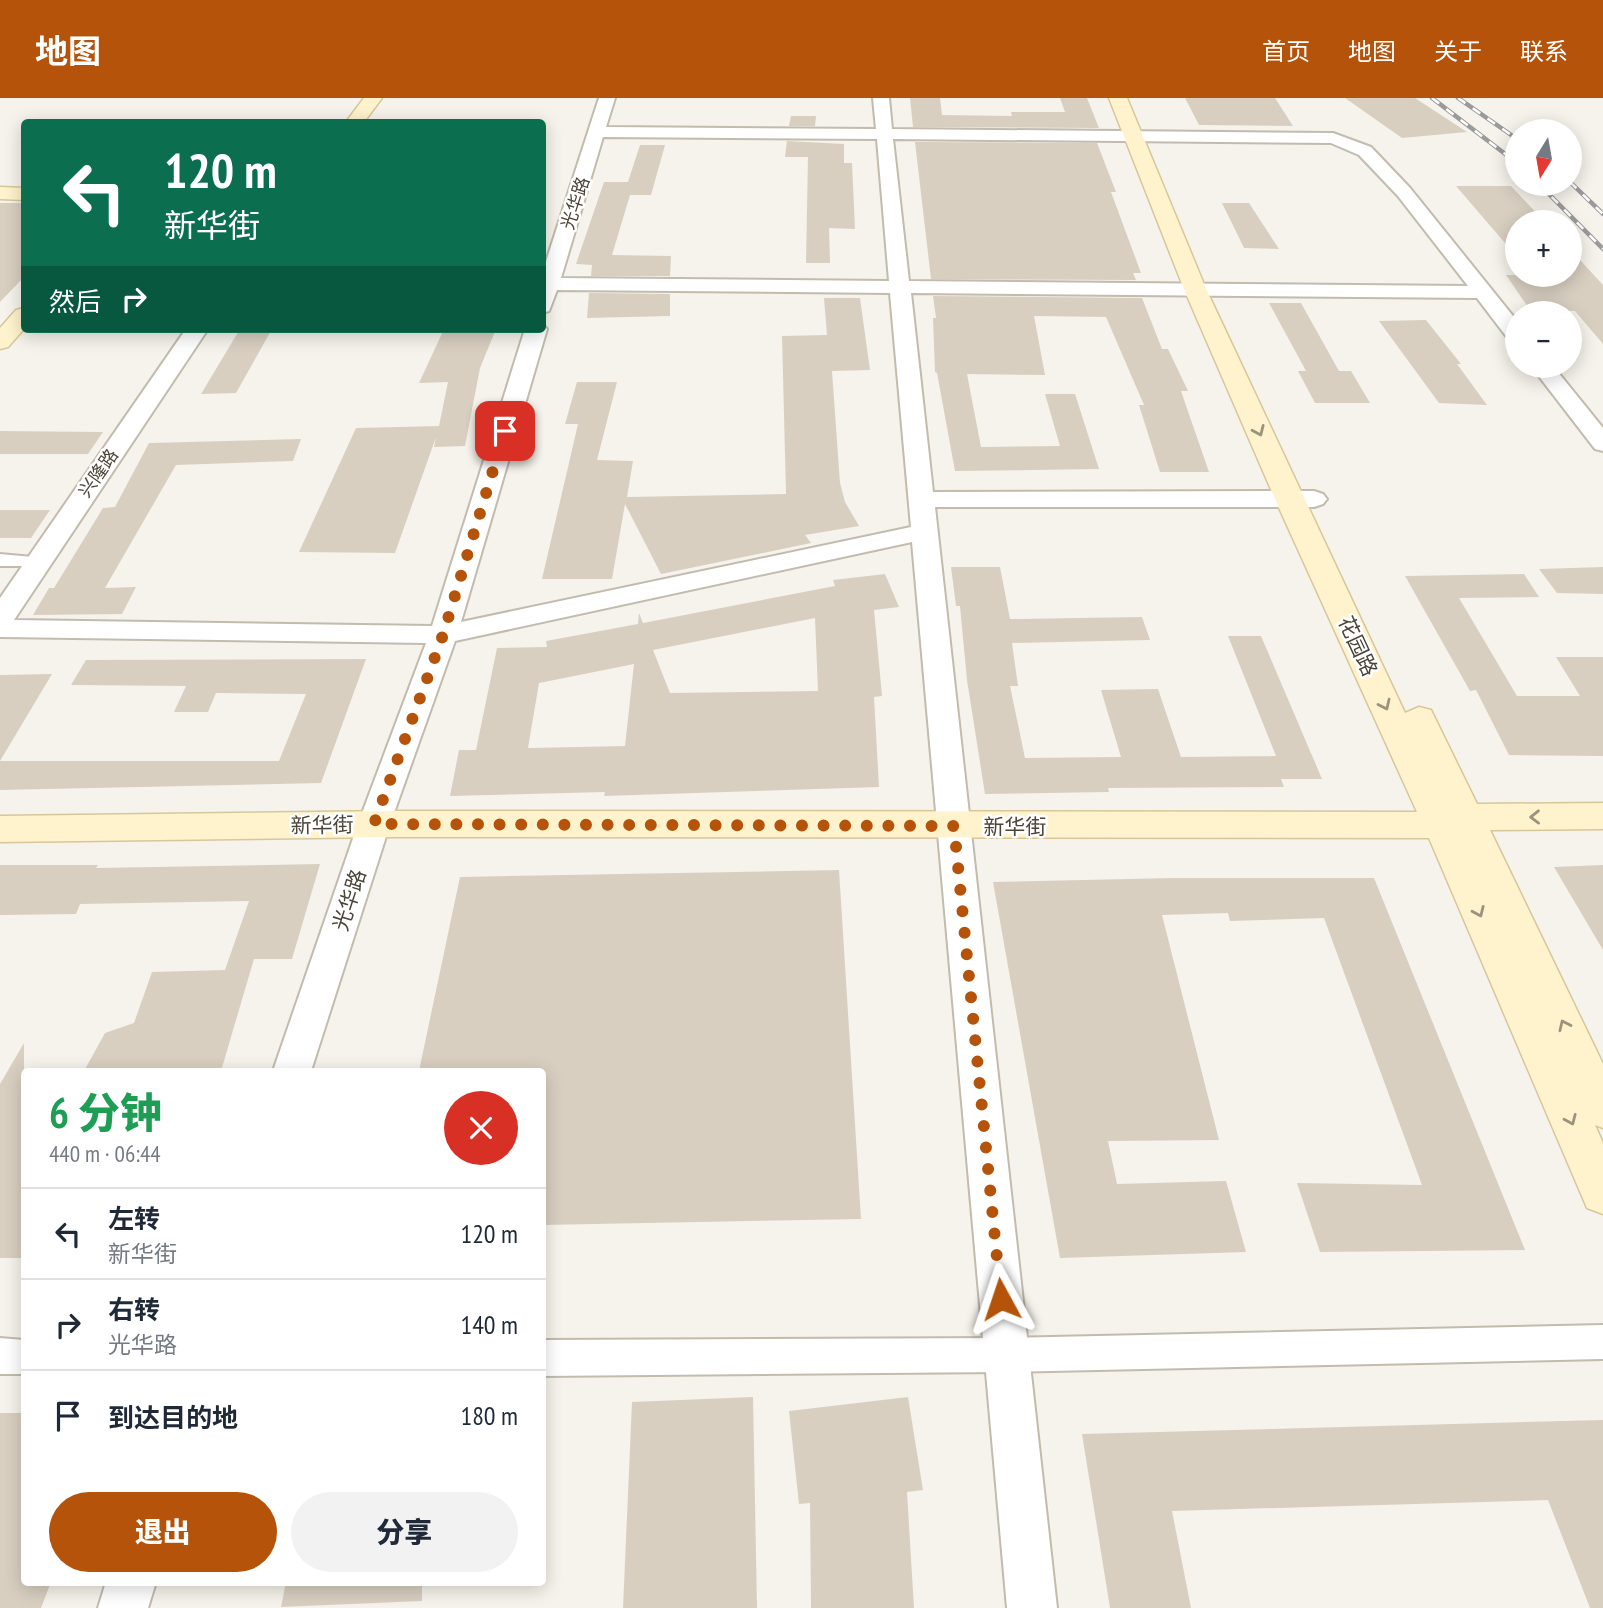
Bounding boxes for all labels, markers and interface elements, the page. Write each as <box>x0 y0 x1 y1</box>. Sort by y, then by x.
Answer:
text: 地图 <box>35 29 101 72</box>
text: 首页 <box>1262 36 1310 67</box>
text: 地图 <box>1348 36 1396 67</box>
text: 关于 <box>1434 36 1482 67</box>
text: 联系 <box>1520 36 1568 67</box>
north arrow <box>1505 119 1582 196</box>
map controls <box>1505 119 1582 378</box>
text: 120 m <box>164 138 277 202</box>
icon: left <box>49 147 140 238</box>
street label: 光华路 <box>556 174 594 232</box>
text: 新华街 <box>164 204 260 246</box>
button: + <box>1505 210 1582 287</box>
icon: right <box>115 280 153 318</box>
text: 然后 <box>49 285 101 318</box>
button: − <box>1505 301 1582 378</box>
pin <box>475 401 535 461</box>
icon: arrive <box>486 412 524 450</box>
one-way arrow <box>1251 424 1265 437</box>
street label: 兴隆路 <box>73 444 123 502</box>
street label: 花园路 <box>1332 612 1384 680</box>
one-way arrow <box>1377 698 1391 710</box>
one-way arrow <box>1529 809 1540 825</box>
street label: 新华街 <box>290 811 354 839</box>
street label: 新华街 <box>984 813 1047 840</box>
street label: 光华路 <box>326 866 372 934</box>
one-way arrow <box>1471 905 1485 917</box>
one-way arrow <box>1558 1020 1572 1032</box>
text: 6 分钟 <box>49 1085 162 1140</box>
button: close <box>444 1091 518 1165</box>
one-way arrow <box>1563 1113 1577 1125</box>
text: 440 m · 06:44 <box>49 1139 161 1168</box>
text: 左转 <box>108 1202 160 1235</box>
icon: left <box>49 1215 87 1253</box>
text: 120 m <box>460 1217 518 1250</box>
text: 新华街 <box>108 1239 177 1268</box>
position arrow <box>964 1262 1038 1336</box>
text: 右转 <box>108 1293 160 1326</box>
icon: right <box>49 1306 87 1344</box>
text: 140 m <box>460 1308 518 1341</box>
text: 光华路 <box>108 1330 177 1359</box>
icon: arrive <box>49 1397 87 1435</box>
text: 180 m <box>460 1399 518 1432</box>
text: 到达目的地 <box>108 1401 238 1434</box>
button: 退出 <box>49 1492 277 1572</box>
button: 分享 <box>291 1492 518 1572</box>

